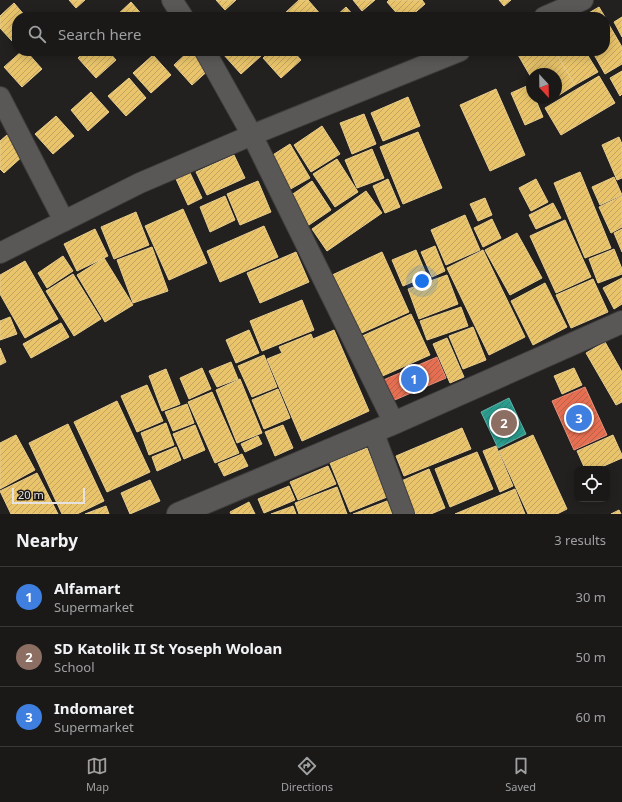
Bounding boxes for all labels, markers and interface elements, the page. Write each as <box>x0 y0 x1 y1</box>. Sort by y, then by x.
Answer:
search box <box>12 12 610 56</box>
icon: search <box>26 23 48 45</box>
text: Search here <box>58 24 141 44</box>
north arrow <box>526 68 562 104</box>
your location <box>412 271 432 291</box>
pin: 1 <box>401 364 427 394</box>
pin: 3 <box>566 403 592 433</box>
pin: 2 <box>491 408 517 438</box>
map controls <box>574 466 610 502</box>
button: locate <box>574 466 610 502</box>
scale bar <box>12 486 85 505</box>
text: 20 m <box>18 487 44 502</box>
text: Nearby <box>16 529 78 552</box>
text: 3 results <box>554 531 606 549</box>
text: Alfamart <box>54 578 120 598</box>
text: 1 <box>25 588 33 606</box>
text: 30 m <box>576 588 606 606</box>
text: Supermarket <box>54 598 134 616</box>
text: SD Katolik II St Yoseph Woloan <box>54 638 282 658</box>
text: 2 <box>25 648 33 666</box>
text: 50 m <box>576 648 606 666</box>
text: School <box>54 658 95 676</box>
text: Indomaret <box>54 698 134 718</box>
text: 3 <box>25 708 33 726</box>
text: 60 m <box>576 708 606 726</box>
text: Supermarket <box>54 718 134 736</box>
tab: Map <box>86 755 109 794</box>
tab: Directions <box>281 755 333 794</box>
tab: Saved <box>505 755 536 794</box>

